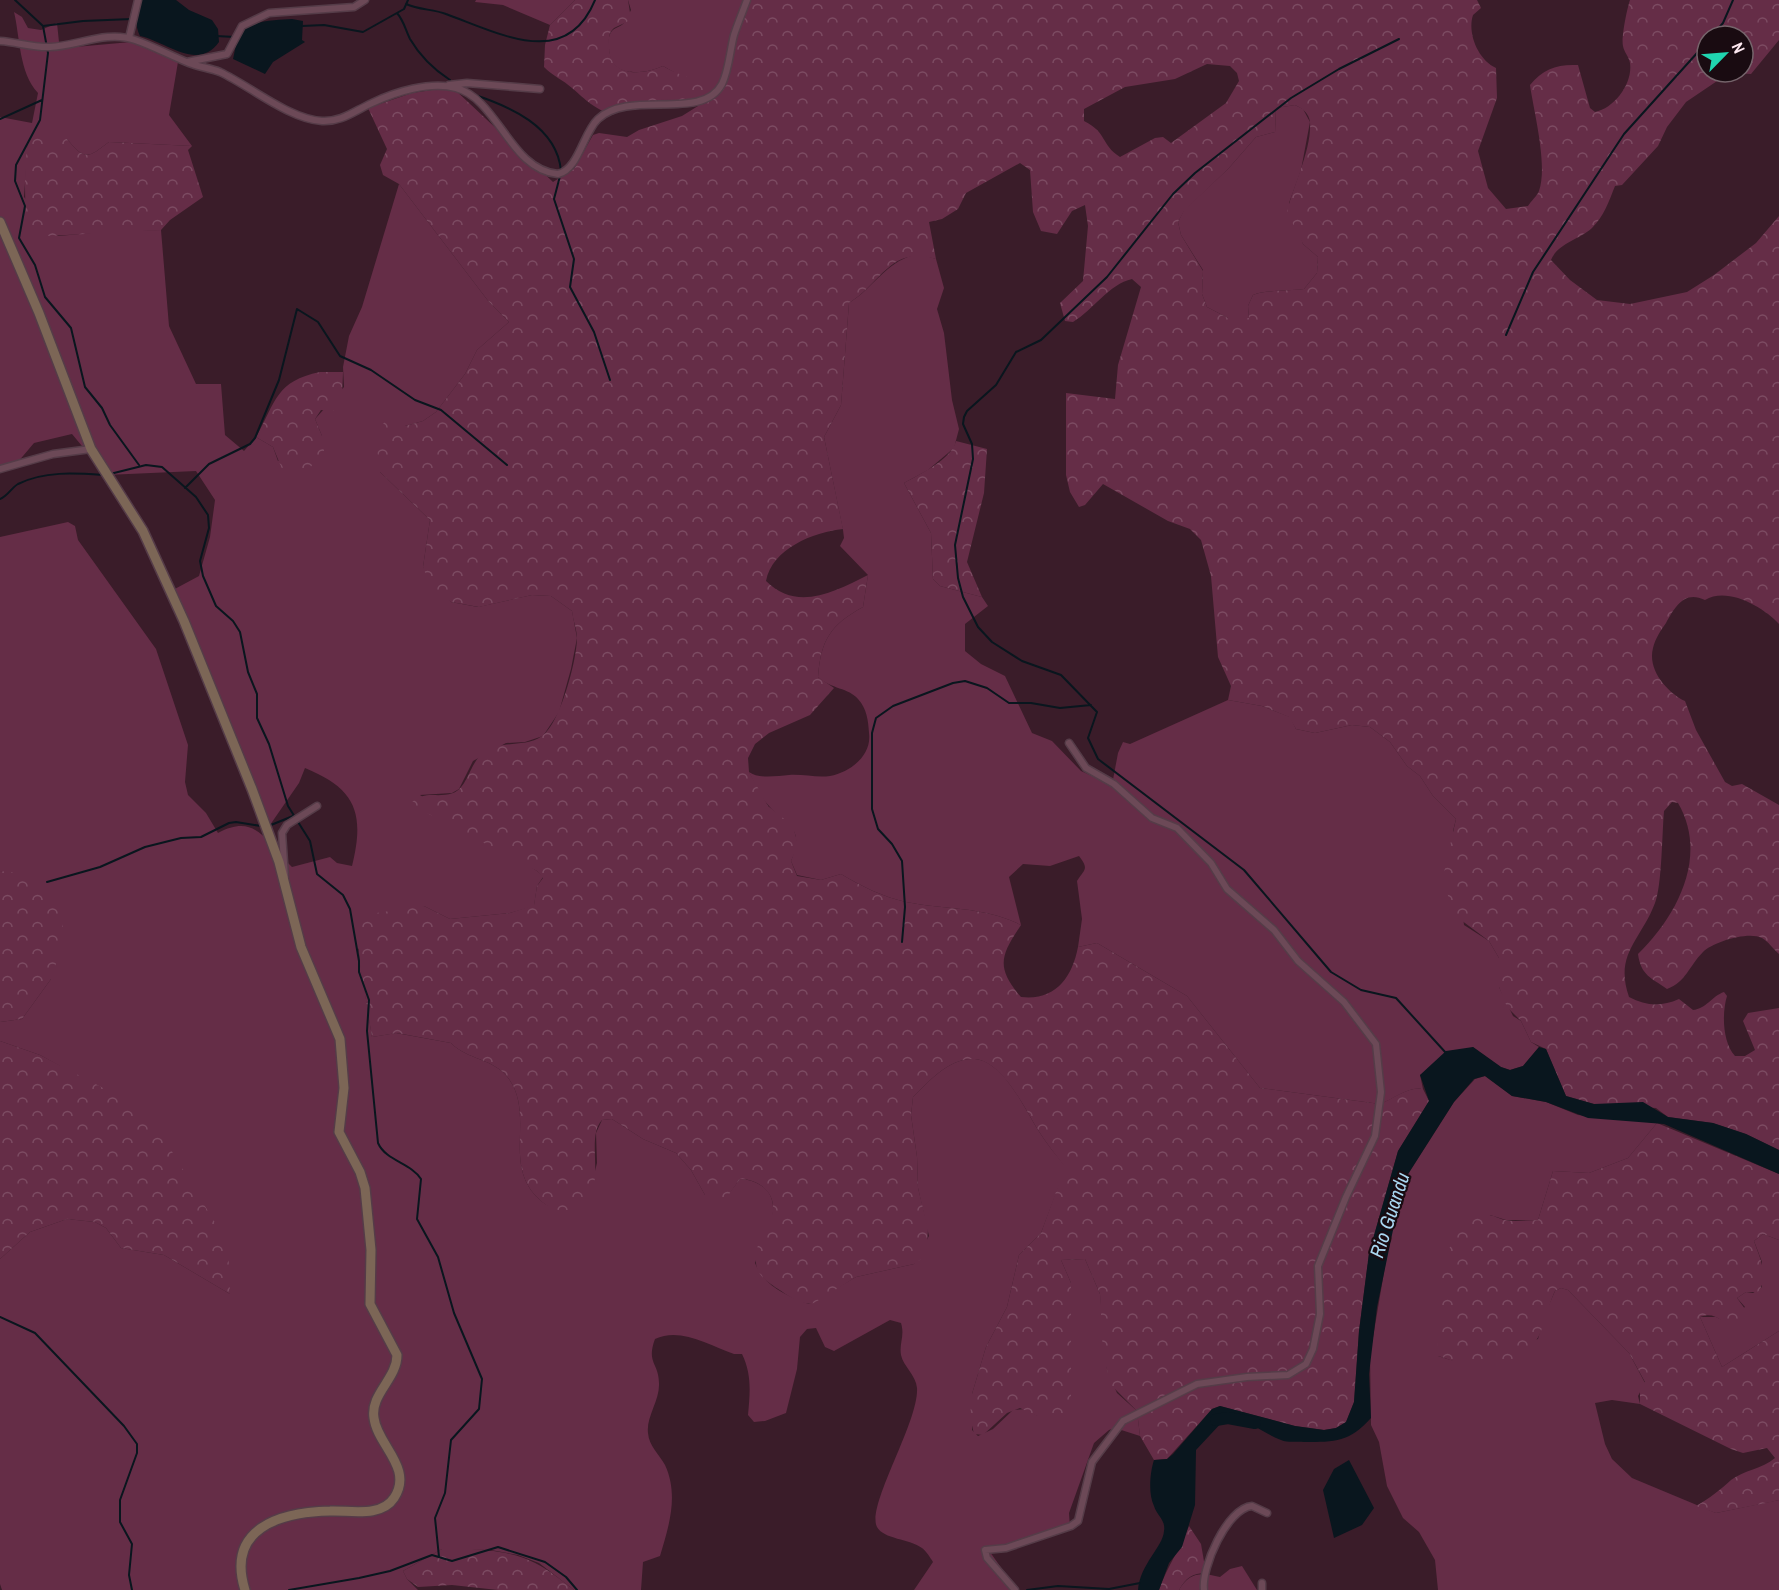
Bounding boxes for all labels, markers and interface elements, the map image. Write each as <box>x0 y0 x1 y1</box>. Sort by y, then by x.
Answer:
north arrow <box>1695 24 1755 84</box>
text: N <box>1727 39 1751 57</box>
water label: Rio Guandu <box>1362 1169 1416 1261</box>

